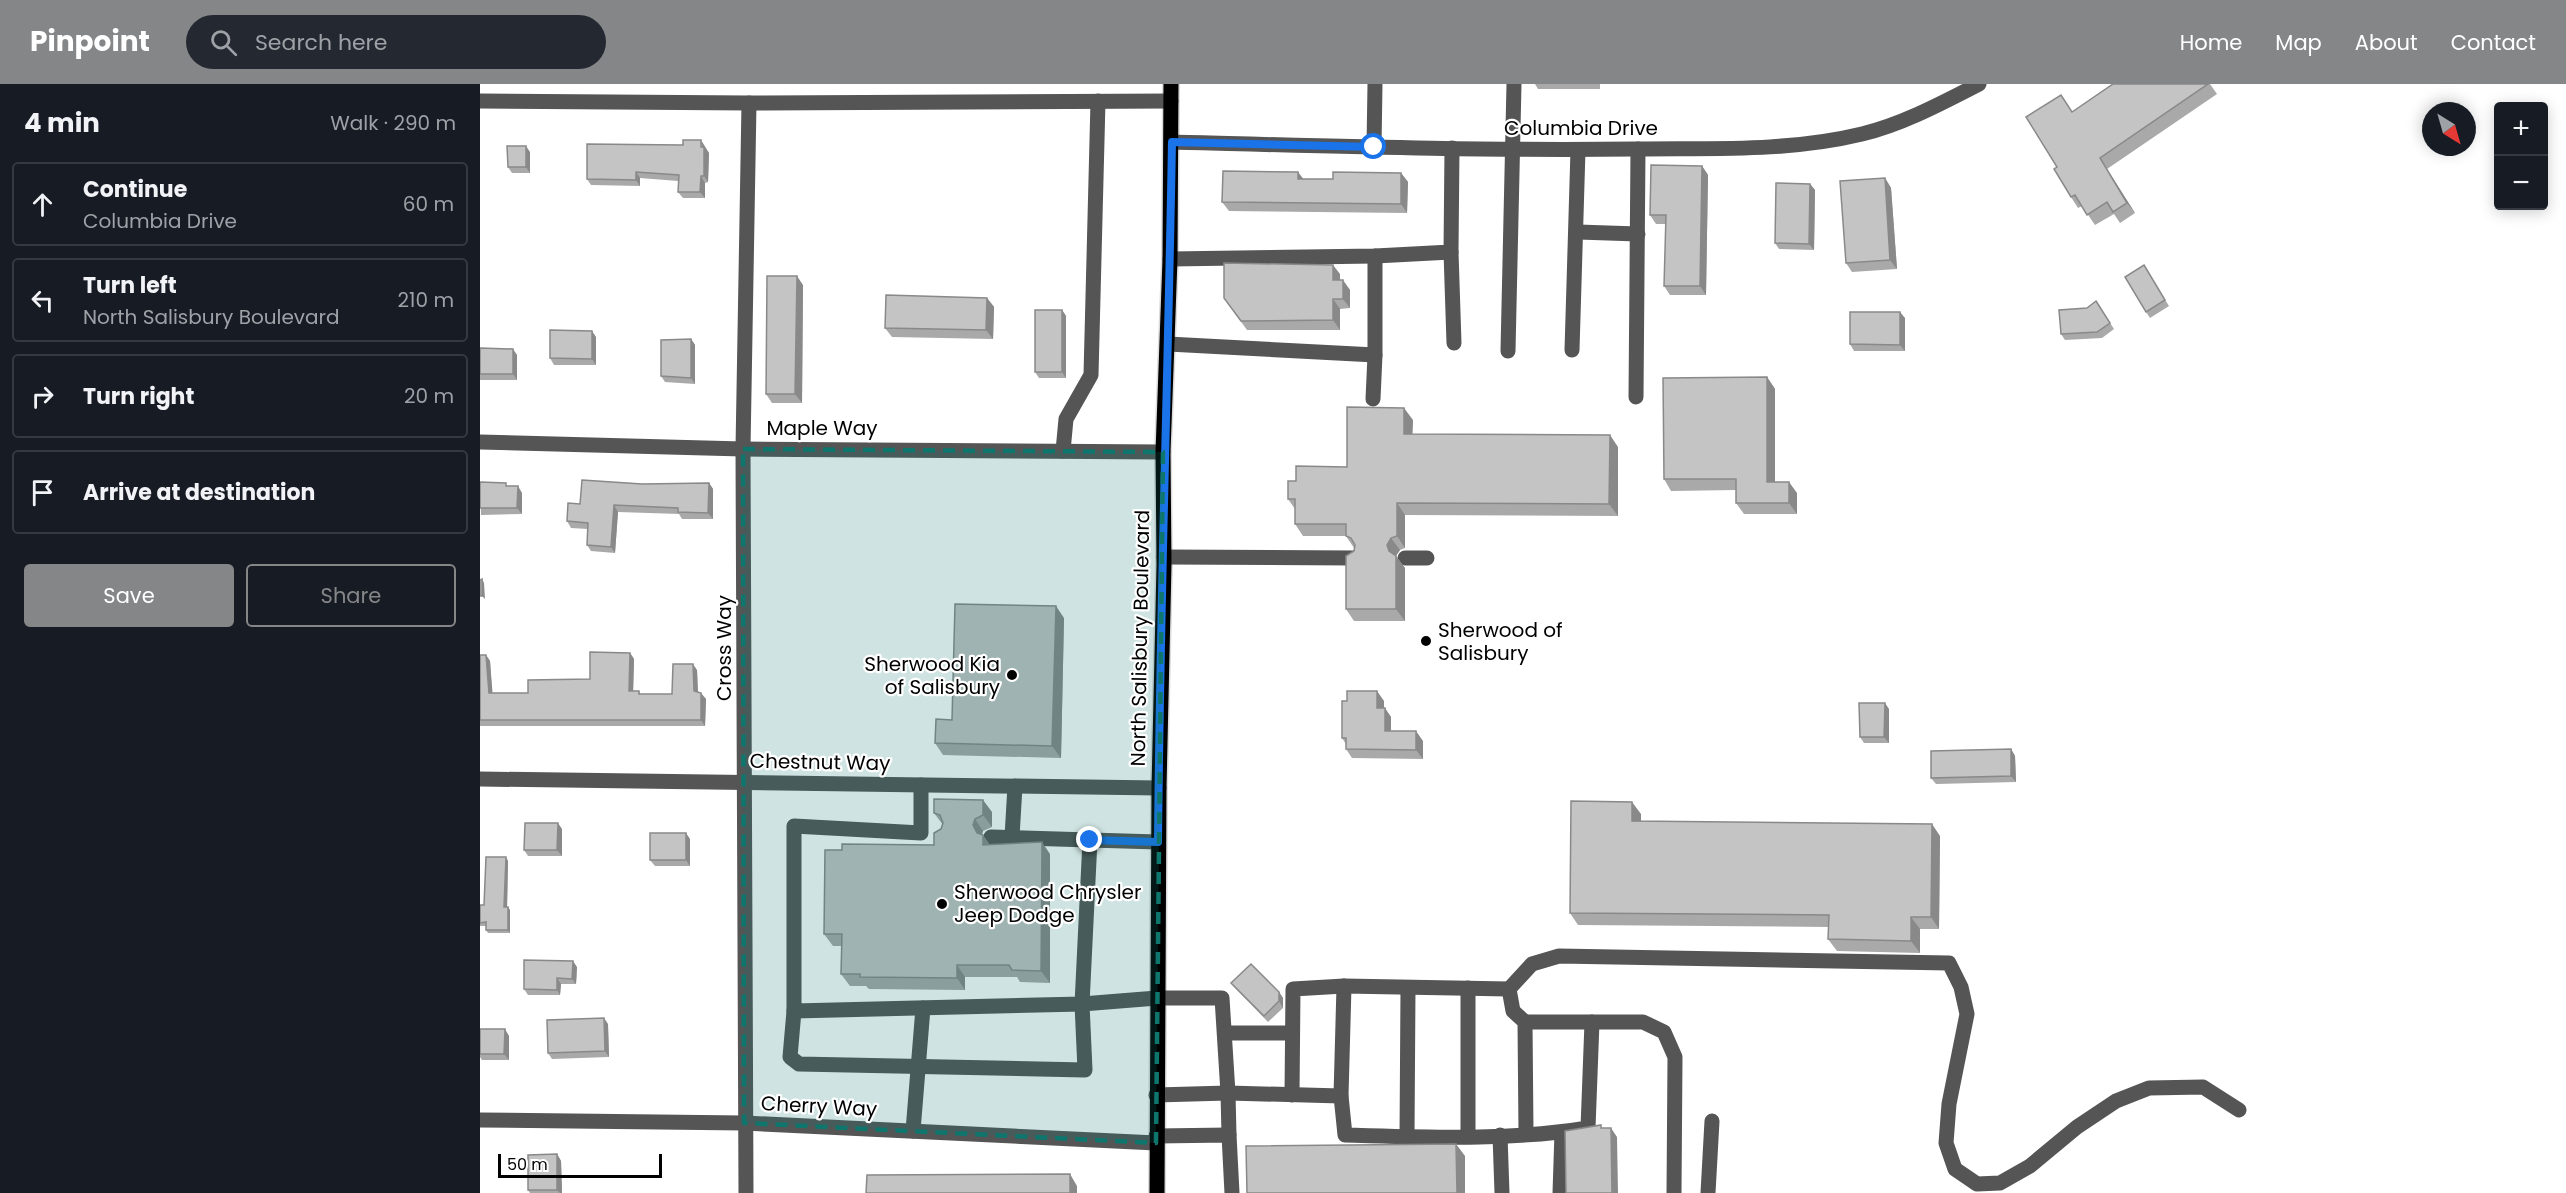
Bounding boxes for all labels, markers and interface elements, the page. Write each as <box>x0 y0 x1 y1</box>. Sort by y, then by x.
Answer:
search box <box>186 15 606 69</box>
text: Pinpoint <box>30 22 150 61</box>
icon: search <box>207 26 240 59</box>
text: Search here <box>255 27 387 58</box>
text: Home <box>2180 28 2242 57</box>
text: Map <box>2275 28 2322 57</box>
text: About <box>2355 28 2418 57</box>
text: Contact <box>2451 28 2536 57</box>
north arrow <box>2422 102 2476 156</box>
map controls <box>2494 102 2548 210</box>
button: + <box>2494 102 2548 156</box>
text: 4 min <box>24 105 100 141</box>
text: Walk · 290 m <box>330 109 456 137</box>
street label: Columbia Drive <box>1504 114 1658 142</box>
route start <box>1360 133 1386 159</box>
button: − <box>2494 156 2548 210</box>
text: Continue <box>83 174 187 205</box>
icon: ahead <box>26 188 59 221</box>
text: 60 m <box>403 190 454 218</box>
text: Columbia Drive <box>83 207 237 235</box>
text: Turn left <box>83 270 177 301</box>
icon: left <box>26 284 59 317</box>
text: 210 m <box>398 286 454 314</box>
text: North Salisbury Boulevard <box>83 303 340 331</box>
icon: right <box>26 380 59 413</box>
text: Turn right <box>83 381 194 412</box>
text: 20 m <box>404 382 454 410</box>
street label: Maple Way <box>766 414 878 442</box>
icon: arrive <box>26 476 59 509</box>
text: Arrive at destination <box>83 477 315 508</box>
street label: North Salisbury Boulevard <box>1124 509 1156 767</box>
button: Save <box>24 564 234 627</box>
button: Share <box>246 564 456 627</box>
street label: Cross Way <box>710 595 738 701</box>
place label: Sherwood of Salisbury <box>1438 616 1563 667</box>
marker: Sherwood of Salisbury <box>1419 634 1433 648</box>
place label: Sherwood Kia of Salisbury <box>864 650 1000 701</box>
marker: Sherwood Kia of Salisbury <box>1005 668 1019 682</box>
street label: Chestnut Way <box>749 747 891 777</box>
route end <box>1076 826 1102 852</box>
place label: Sherwood Chrysler Jeep Dodge <box>954 878 1141 929</box>
marker: Sherwood Chrysler Jeep Dodge <box>935 897 949 911</box>
street label: Cherry Way <box>760 1089 878 1123</box>
scale bar <box>498 1151 662 1178</box>
text: 50 m <box>507 1153 548 1176</box>

